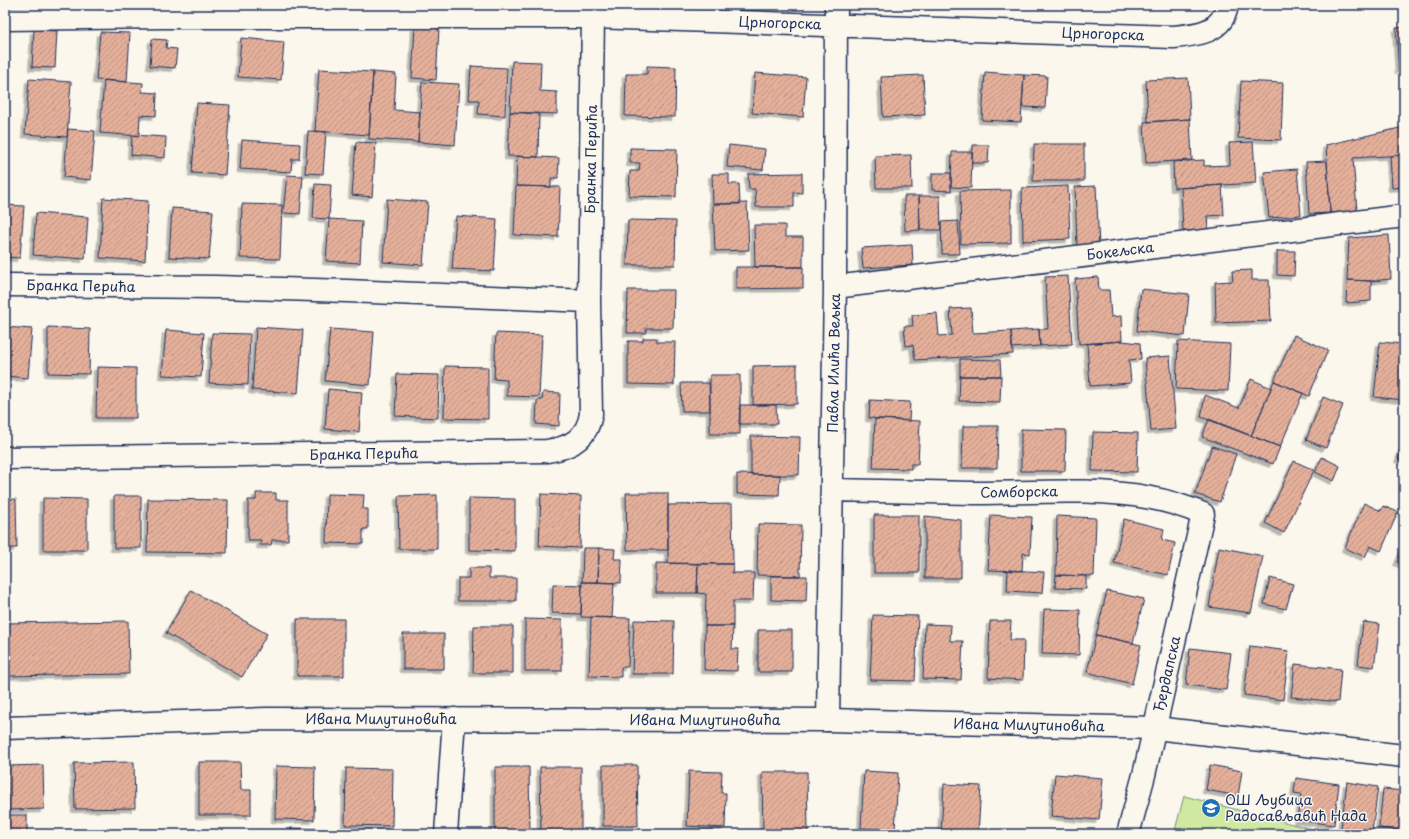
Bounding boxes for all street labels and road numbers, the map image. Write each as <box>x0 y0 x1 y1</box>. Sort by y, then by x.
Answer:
street label: Црногорска <box>738 11 822 34</box>
street label: Црногорска <box>1061 22 1145 45</box>
street label: Бранка Перића <box>579 104 602 214</box>
street label: Бокељска <box>1085 236 1155 265</box>
street label: Бранка Перића <box>26 274 136 297</box>
street label: Павла Илића Вељка <box>822 293 845 433</box>
street label: Бранка Перића <box>309 442 419 465</box>
street label: Сомборска <box>980 480 1058 503</box>
street label: Ђердапска <box>1148 634 1186 714</box>
street label: Ивана Милутиновића <box>305 708 457 729</box>
street label: Ивана Милутиновића <box>629 709 781 730</box>
street label: Ивана Милутиновића <box>953 713 1105 736</box>

